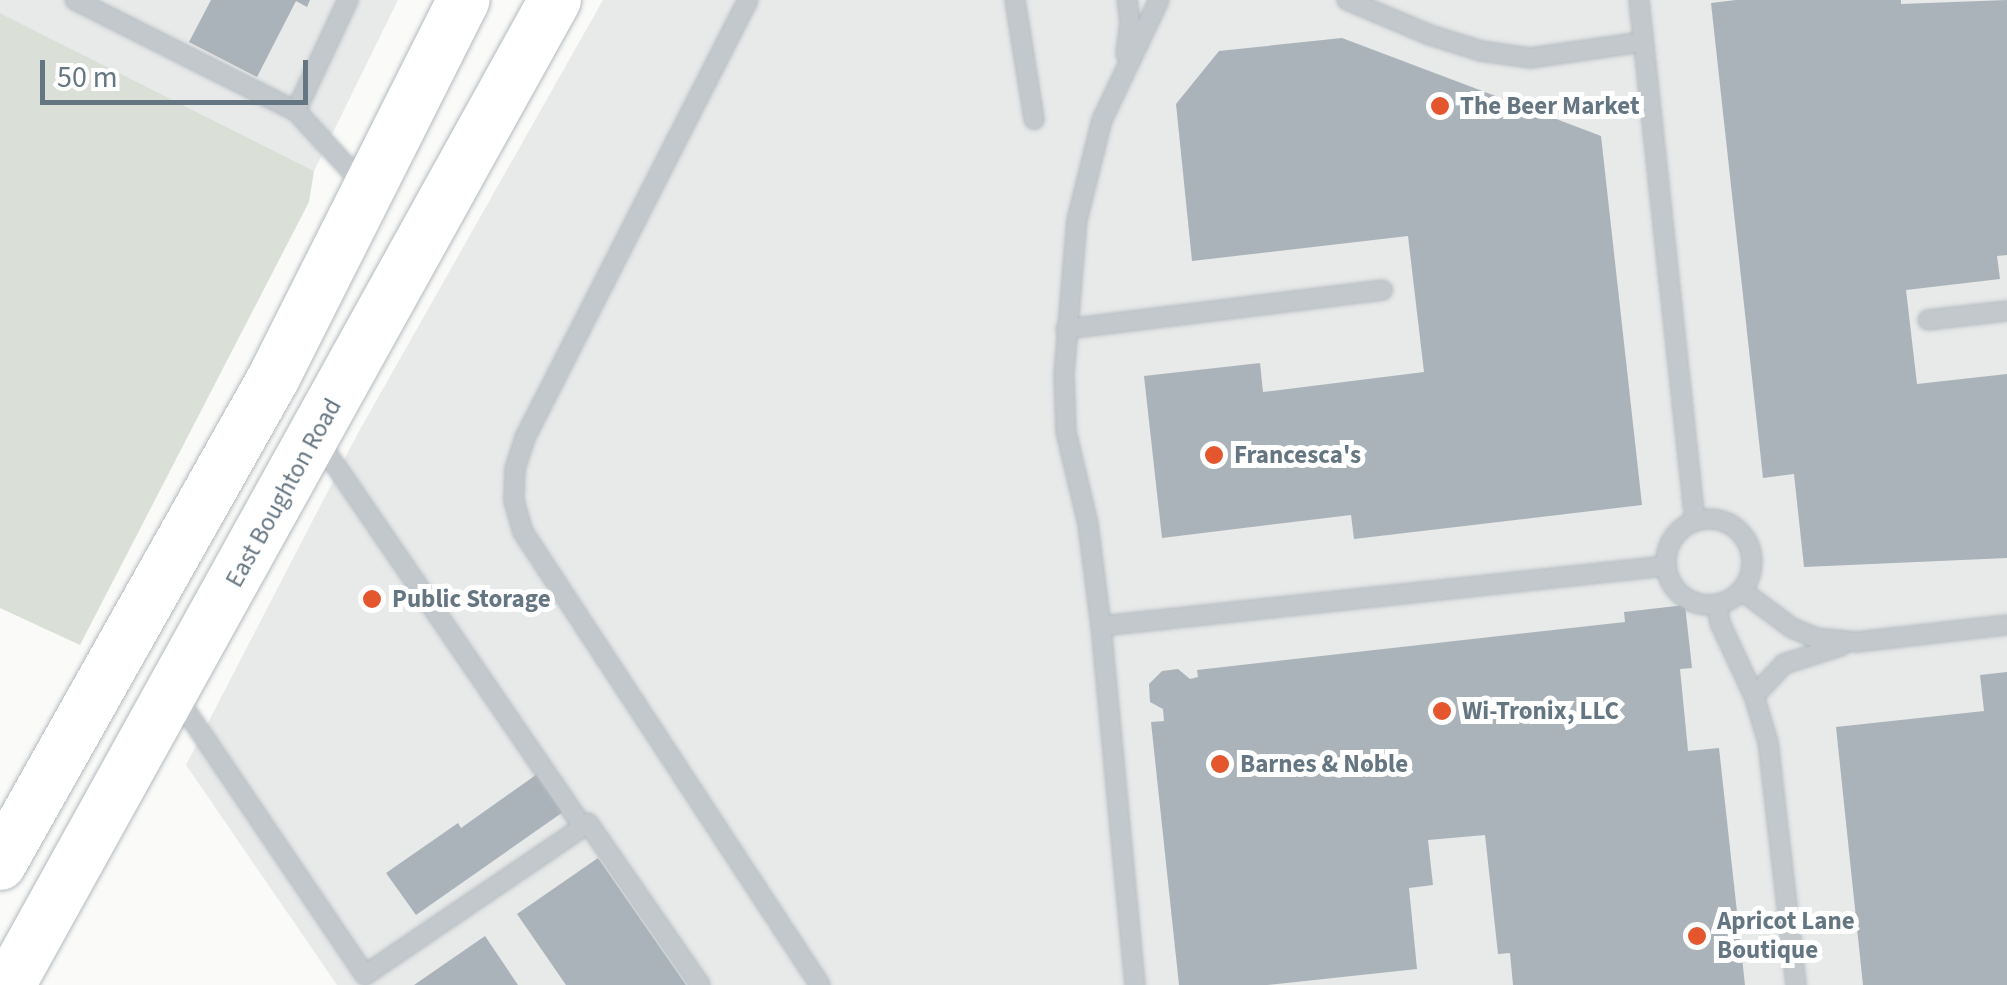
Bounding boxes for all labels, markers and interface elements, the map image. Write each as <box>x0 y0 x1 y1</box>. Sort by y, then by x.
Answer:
scale bar <box>45 40 312 102</box>
text: 50 m <box>57 56 118 99</box>
place label: The Beer Market <box>1460 91 1640 121</box>
marker: The Beer Market <box>1429 95 1451 117</box>
street label: East Boughton Road <box>220 393 348 593</box>
place label: Francesca's <box>1234 440 1361 470</box>
marker: Francesca's <box>1203 444 1225 466</box>
place label: Public Storage <box>392 584 551 614</box>
marker: Public Storage <box>361 588 383 610</box>
place label: Wi-Tronix, LLC <box>1462 696 1619 726</box>
marker: Wi-Tronix, LLC <box>1431 700 1453 722</box>
place label: Barnes & Noble <box>1240 749 1408 779</box>
marker: Barnes & Noble <box>1209 753 1231 775</box>
place label: Apricot Lane Boutique <box>1717 907 1855 966</box>
marker: Apricot Lane Boutique <box>1686 925 1708 947</box>

